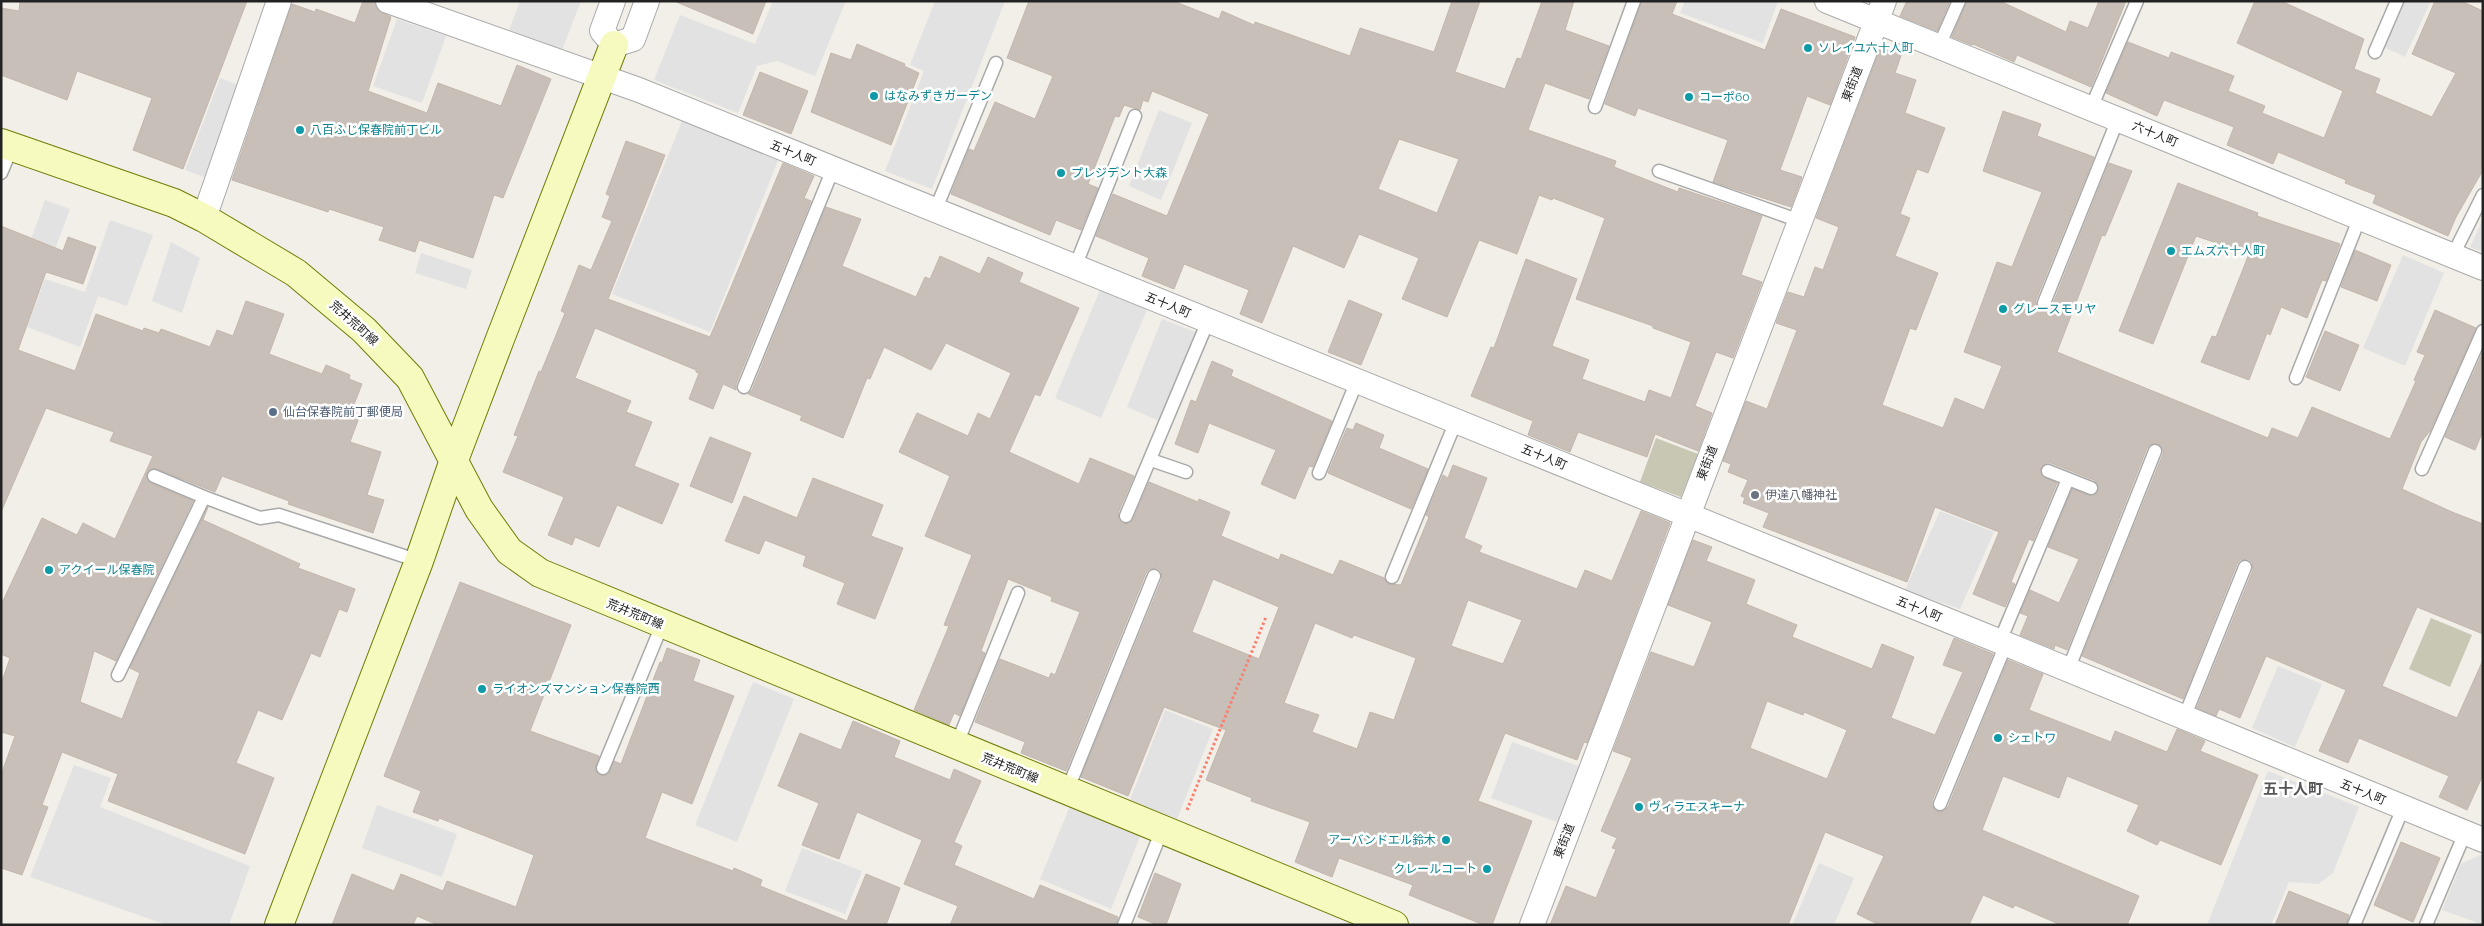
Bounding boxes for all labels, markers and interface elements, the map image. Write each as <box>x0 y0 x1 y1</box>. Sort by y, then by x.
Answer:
place label: ソレイユ六十人町 <box>1818 41 1914 55</box>
marker: ソレイユ六十人町 <box>1802 42 1814 54</box>
street label: 東街道 <box>1839 65 1865 103</box>
place label: はなみずきガーデン <box>884 89 992 103</box>
marker: はなみずきガーデン <box>868 90 880 102</box>
place label: コーポ60 <box>1699 90 1750 104</box>
marker: コーポ60 <box>1683 91 1695 103</box>
street label: 六十人町 <box>2130 119 2180 149</box>
place label: 八百ふじ保春院前丁ビル <box>310 123 442 137</box>
marker: 八百ふじ保春院前丁ビル <box>294 124 306 136</box>
street label: 五十人町 <box>768 138 818 168</box>
place label: プレジデント大森 <box>1071 166 1167 180</box>
marker: プレジデント大森 <box>1055 167 1067 179</box>
place label: エムズ六十人町 <box>2181 244 2265 258</box>
marker: エムズ六十人町 <box>2165 245 2177 257</box>
street label: 五十人町 <box>1143 290 1193 320</box>
street label: 荒井荒町線 <box>327 298 381 348</box>
place label: グレースモリヤ <box>2013 302 2096 316</box>
marker: グレースモリヤ <box>1997 303 2009 315</box>
place label: 仙台保春院前丁郵便局 <box>283 405 403 419</box>
marker: 仙台保春院前丁郵便局 <box>267 406 279 418</box>
street label: 五十人町 <box>1519 442 1569 472</box>
street label: 東街道 <box>1694 444 1720 482</box>
place label: 伊達八幡神社 <box>1765 488 1837 502</box>
marker: 伊達八幡神社 <box>1749 489 1761 501</box>
place label: アクイール保春院 <box>59 563 154 577</box>
marker: アクイール保春院 <box>43 564 55 576</box>
street label: 五十人町 <box>1894 594 1944 624</box>
street label: 荒井荒町線 <box>605 596 665 632</box>
place label: ライオンズマンション保春院西 <box>492 682 660 696</box>
marker: ライオンズマンション保春院西 <box>476 683 488 695</box>
place label: シェトワ <box>2008 731 2056 745</box>
marker: シェトワ <box>1992 732 2004 744</box>
street label: 荒井荒町線 <box>980 750 1040 786</box>
street label: 五十人町 <box>2338 777 2388 807</box>
district label: 五十人町 <box>2263 780 2323 798</box>
place label: ヴィラエスキーナ <box>1649 800 1745 814</box>
marker: ヴィラエスキーナ <box>1633 801 1645 813</box>
street label: 東街道 <box>1551 822 1577 860</box>
place label: アーバンドエル鈴木 <box>1328 833 1436 847</box>
marker: アーバンドエル鈴木 <box>1440 834 1452 846</box>
place label: クレールコート <box>1393 862 1477 876</box>
marker: クレールコート <box>1481 863 1493 875</box>

